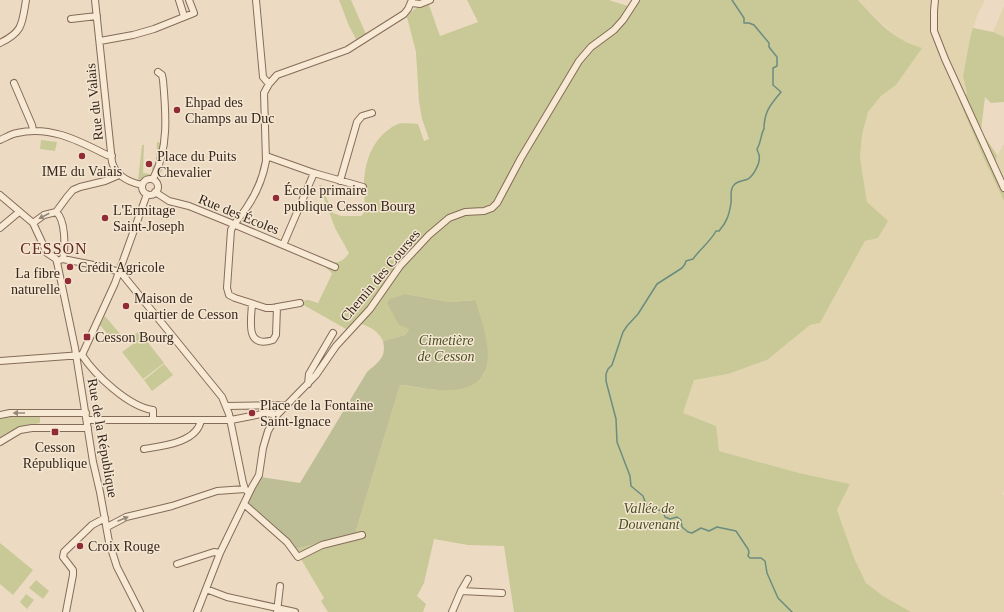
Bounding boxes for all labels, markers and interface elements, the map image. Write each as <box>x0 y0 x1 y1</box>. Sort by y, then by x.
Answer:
street label: Rue du Valais <box>83 63 106 141</box>
place label: Ehpad des Champs au Duc <box>185 95 274 126</box>
marker: Ehpad des Champs au Duc <box>172 105 182 115</box>
place label: Place du Puits Chevalier <box>157 149 236 180</box>
marker: IME du Valais <box>77 151 87 161</box>
marker: Place du Puits Chevalier <box>144 159 154 169</box>
place label: IME du Valais <box>42 164 122 179</box>
place label: École primaire publique Cesson Bourg <box>284 182 415 214</box>
street label: Rue des Écoles <box>196 191 282 237</box>
marker: École primaire publique Cesson Bourg <box>271 193 281 203</box>
place label: L'Ermitage Saint-Joseph <box>113 203 185 234</box>
one-way arrow <box>38 213 50 220</box>
marker: L'Ermitage Saint-Joseph <box>100 213 110 223</box>
street label: Chemin des Courses <box>338 226 423 324</box>
district label: CESSON <box>20 240 88 257</box>
place label: Crédit Agricole <box>78 260 165 275</box>
marker: Crédit Agricole <box>65 262 75 272</box>
place label: La fibre naturelle <box>11 266 60 297</box>
marker: La fibre naturelle <box>63 276 73 286</box>
place label: Maison de quartier de Cesson <box>134 291 238 322</box>
marker: Maison de quartier de Cesson <box>121 301 131 311</box>
place label: Cesson Bourg <box>95 330 174 345</box>
marker: Cesson Bourg <box>82 332 92 342</box>
park label: Cimetière de Cesson <box>417 333 475 364</box>
street label: Rue de la République <box>85 377 120 499</box>
place label: Place de la Fontaine Saint-Ignace <box>260 398 373 429</box>
marker: Place de la Fontaine Saint-Ignace <box>247 408 257 418</box>
one-way arrow <box>12 410 25 416</box>
marker: Cesson République <box>50 427 60 437</box>
place label: Cesson République <box>23 440 87 471</box>
park label: Vallée de Douvenant <box>617 501 681 532</box>
one-way arrow <box>117 516 128 522</box>
place label: Croix Rouge <box>88 539 160 554</box>
marker: Croix Rouge <box>75 541 85 551</box>

